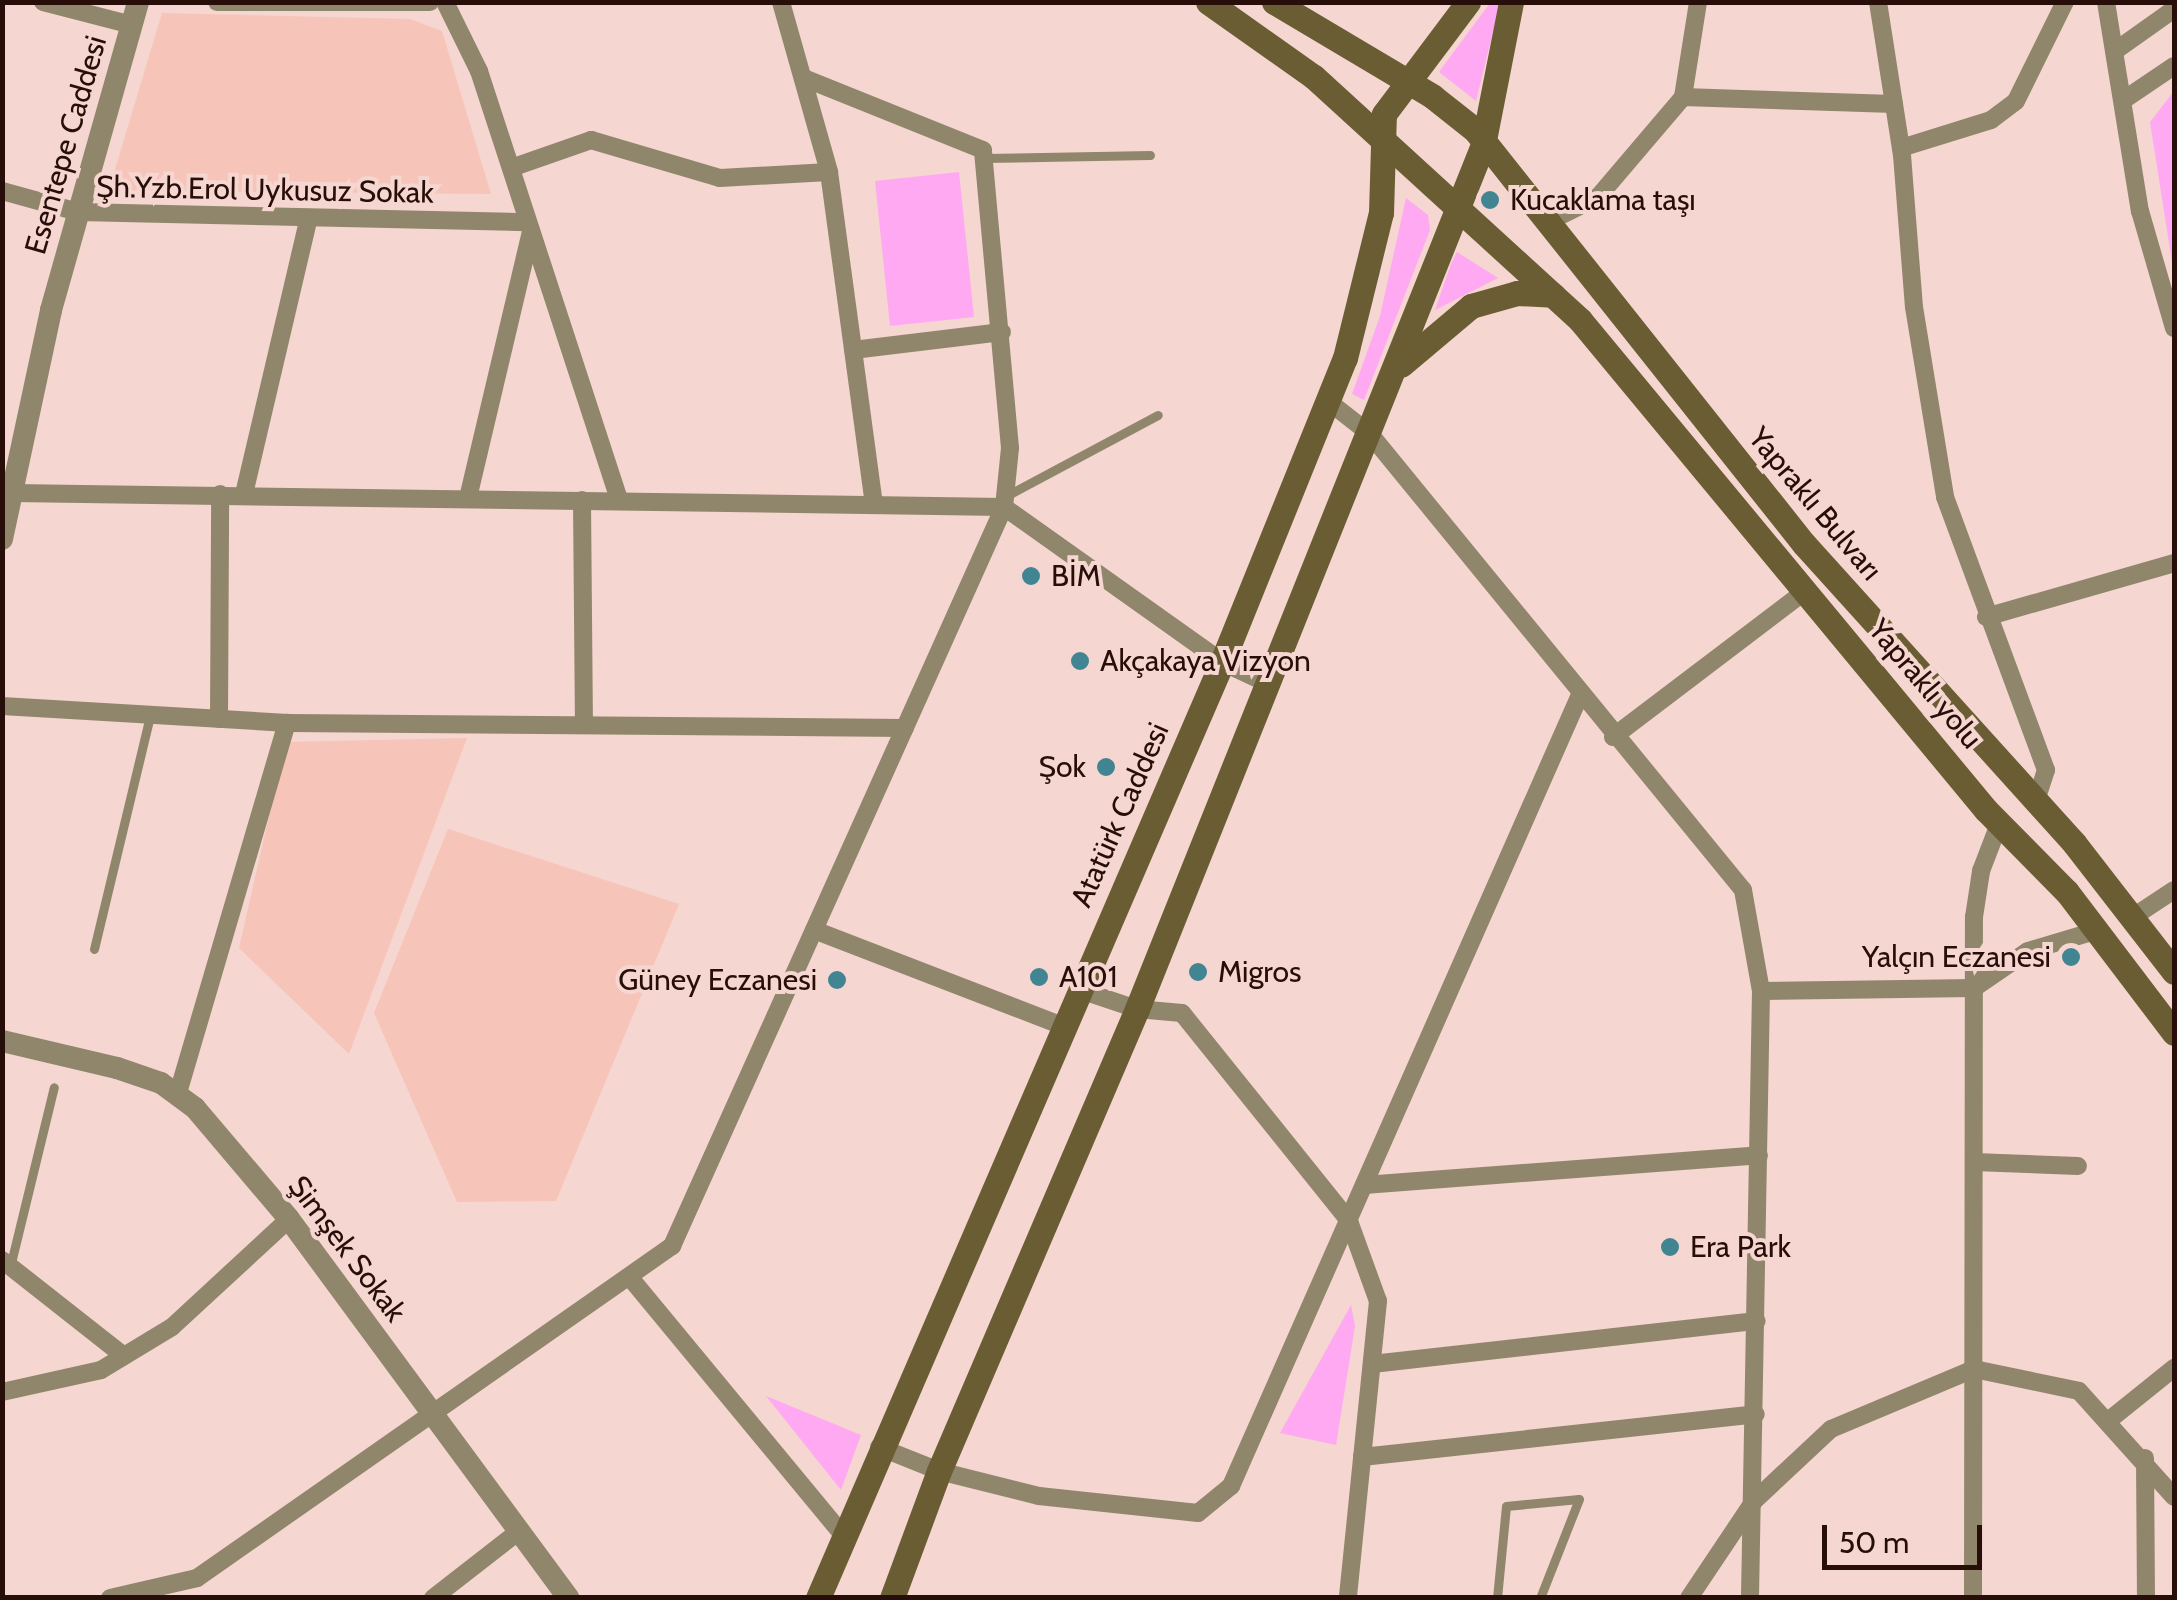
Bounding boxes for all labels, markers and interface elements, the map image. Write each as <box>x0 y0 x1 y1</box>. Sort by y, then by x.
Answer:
street label: Esentepe Caddesi <box>18 32 114 258</box>
street label: Şh.Yzb.Erol Uykusuz Sokak <box>96 169 434 211</box>
place label: Kucaklama taşı <box>1510 182 1696 218</box>
marker: Kucaklama taşı <box>1479 189 1501 211</box>
street label: Yapraklı Bulvarı <box>1741 420 1889 588</box>
place label: BİM <box>1051 558 1101 594</box>
marker: BİM <box>1020 565 1042 587</box>
street label: Yapraklı yolu <box>1861 612 1989 756</box>
place label: Akçakaya Vizyon <box>1100 643 1311 679</box>
marker: Akçakaya Vizyon <box>1069 650 1091 672</box>
street label: Atatürk Caddesi <box>1063 717 1177 913</box>
place label: Şok <box>1039 749 1086 785</box>
marker: Şok <box>1095 756 1117 778</box>
place label: Yalçın Eczanesi <box>1862 939 2051 975</box>
marker: Yalçın Eczanesi <box>2060 946 2082 968</box>
place label: Migros <box>1218 954 1301 990</box>
place label: A101 <box>1059 959 1117 995</box>
marker: Migros <box>1187 961 1209 983</box>
place label: Güney Eczanesi <box>618 962 817 998</box>
marker: A101 <box>1028 966 1050 988</box>
marker: Güney Eczanesi <box>826 969 848 991</box>
street label: Şimşek Sokak <box>280 1169 414 1329</box>
place label: Era Park <box>1690 1229 1791 1265</box>
marker: Era Park <box>1659 1236 1681 1258</box>
scale bar <box>1827 1505 1987 1567</box>
text: 50 m <box>1839 1524 1909 1561</box>

